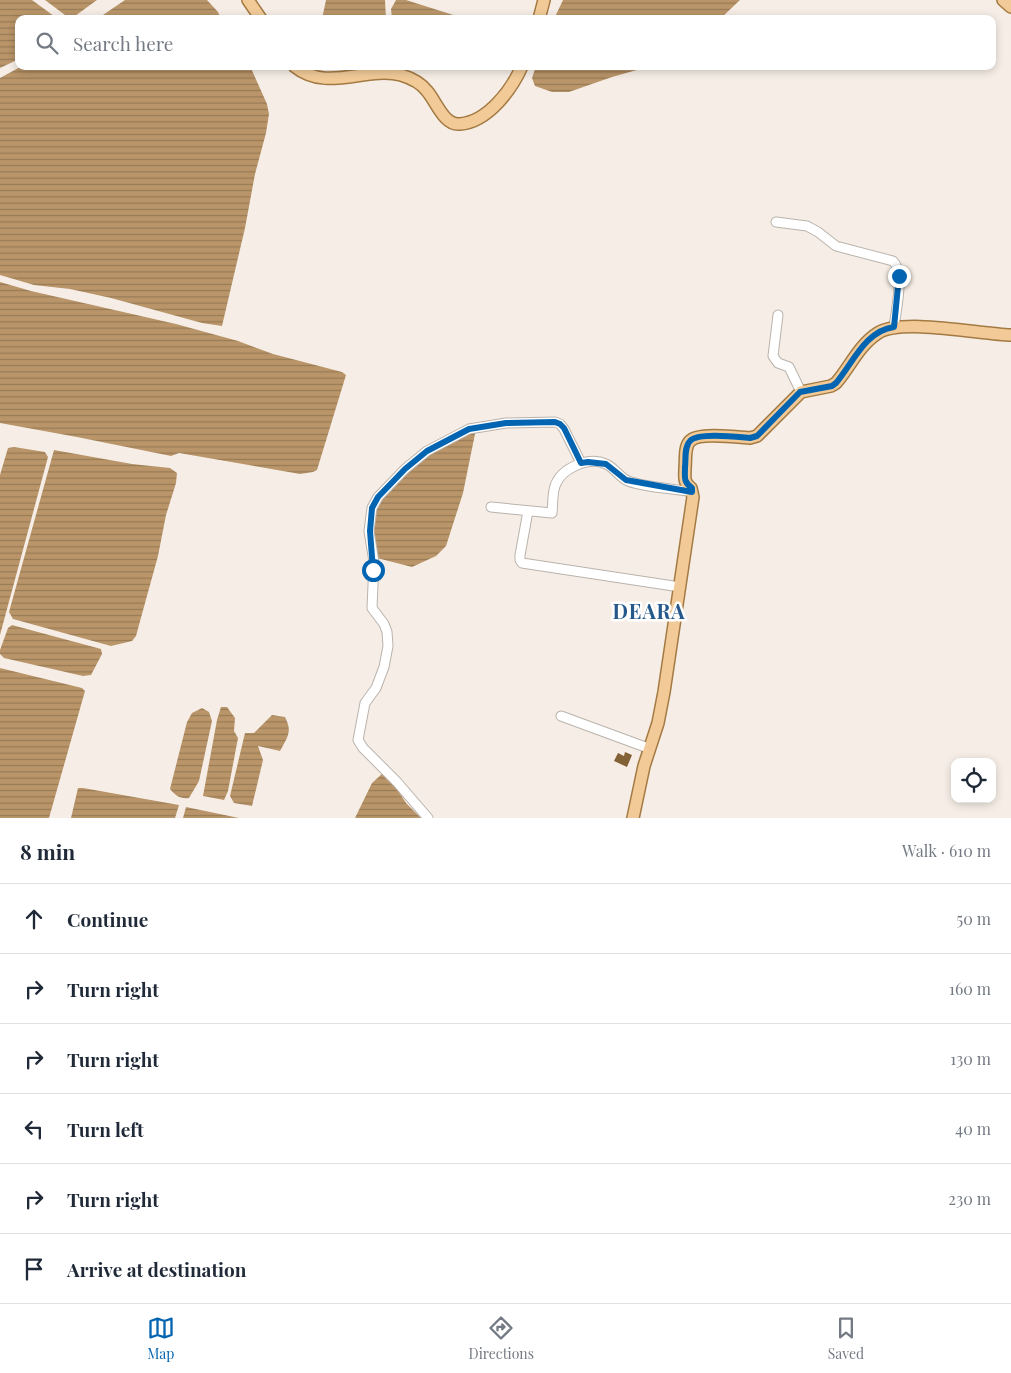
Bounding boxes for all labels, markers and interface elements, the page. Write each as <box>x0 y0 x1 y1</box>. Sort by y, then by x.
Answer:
search box <box>15 15 996 70</box>
icon: search <box>33 29 61 57</box>
text: Search here <box>73 30 173 56</box>
route end <box>888 265 911 288</box>
route start <box>362 559 385 582</box>
district label: DEARA <box>612 597 686 624</box>
map controls <box>951 758 996 803</box>
button: locate <box>951 758 996 803</box>
text: 8 min <box>20 837 75 865</box>
text: Walk · 610 m <box>902 840 991 861</box>
icon: ahead <box>20 905 48 933</box>
text: Continue <box>67 906 148 932</box>
text: 50 m <box>957 908 991 929</box>
icon: right <box>20 975 48 1003</box>
text: Turn right <box>67 976 159 1002</box>
text: 160 m <box>949 978 991 999</box>
icon: right <box>20 1045 48 1073</box>
text: Turn right <box>67 1046 159 1072</box>
text: 130 m <box>950 1048 991 1069</box>
icon: left <box>20 1115 48 1143</box>
text: Turn left <box>67 1116 144 1142</box>
text: 40 m <box>955 1118 991 1139</box>
icon: right <box>20 1185 48 1213</box>
text: Turn right <box>67 1186 159 1212</box>
text: 230 m <box>948 1188 991 1209</box>
icon: arrive <box>20 1255 48 1283</box>
text: Arrive at destination <box>67 1256 247 1282</box>
tab: Map <box>147 1314 175 1363</box>
tab: Directions <box>469 1314 534 1363</box>
tab: Saved <box>828 1314 864 1363</box>

